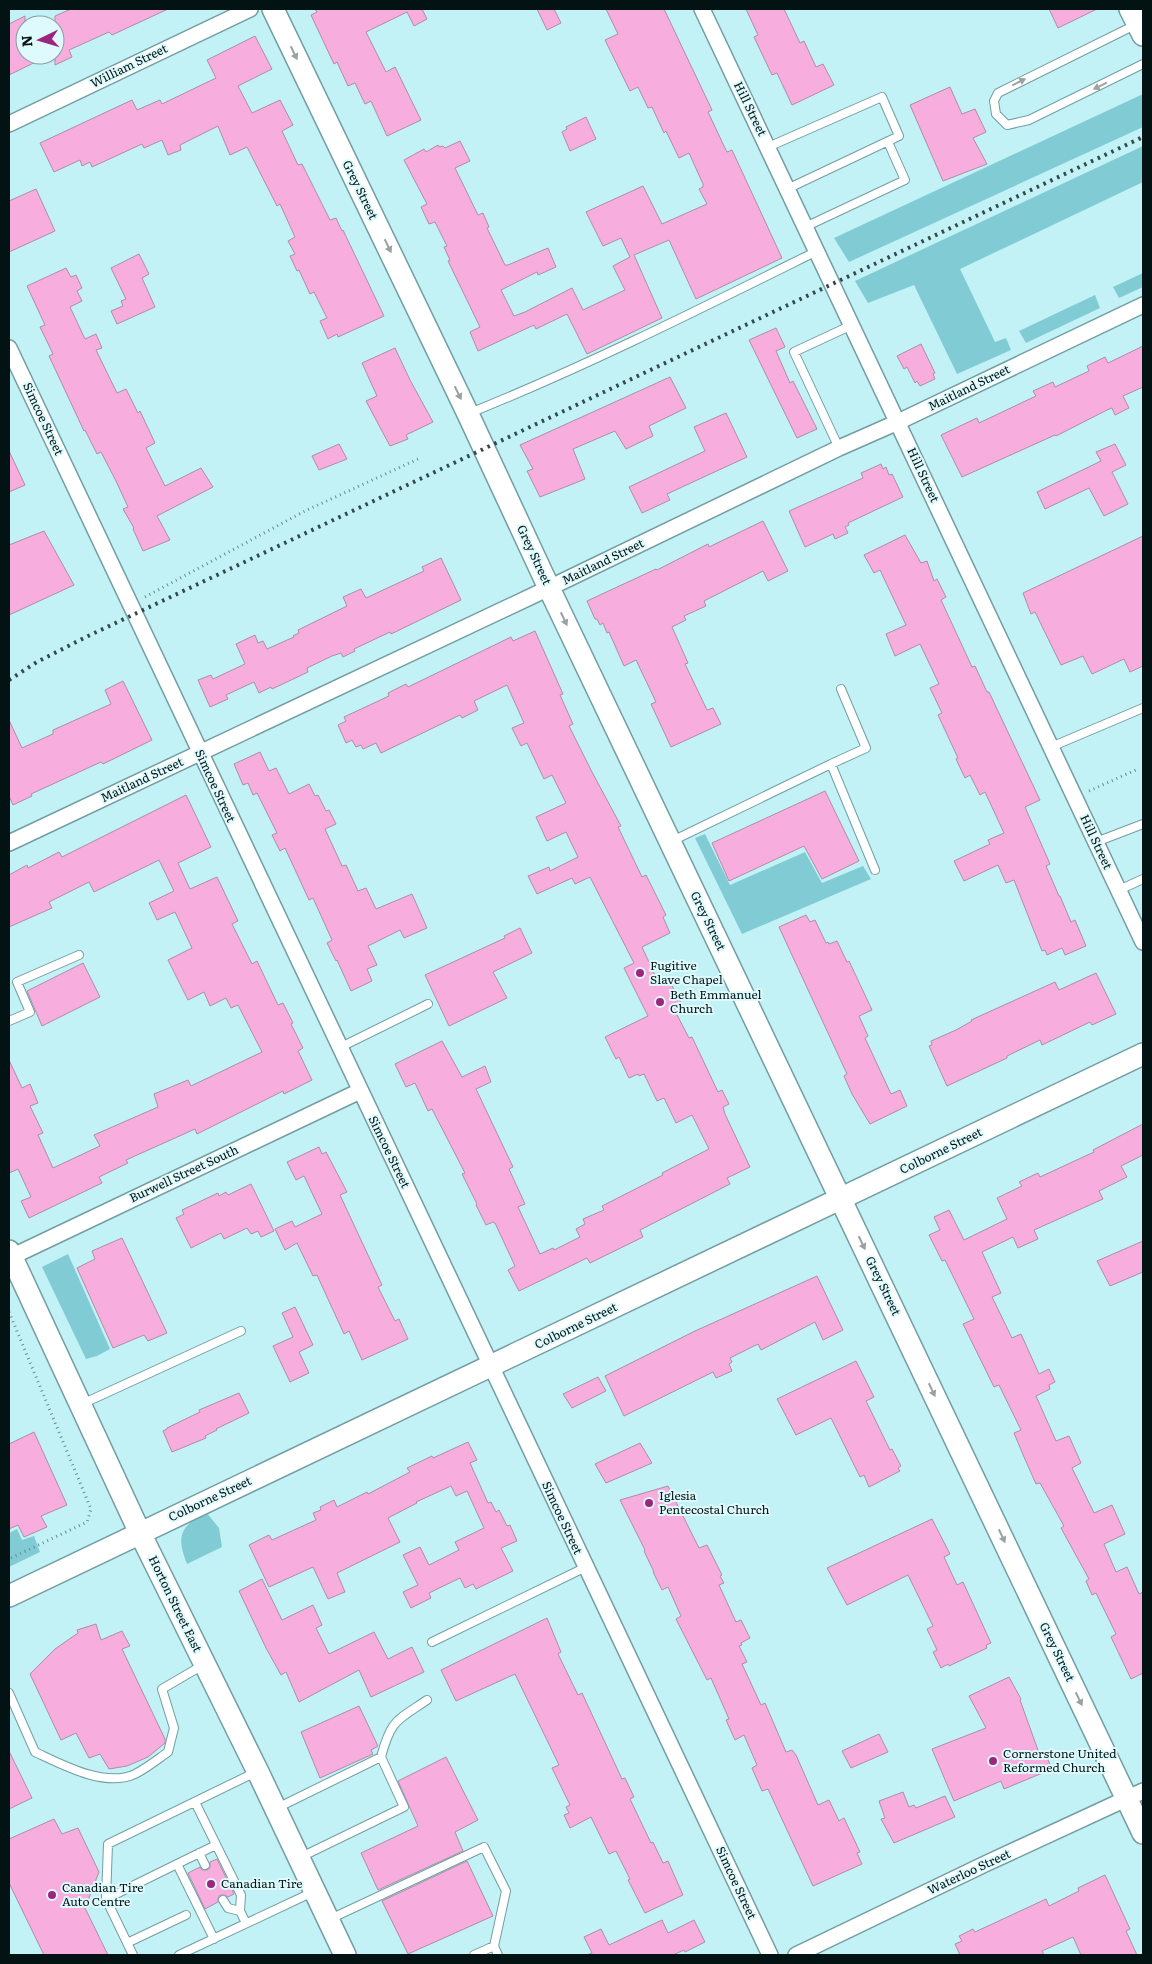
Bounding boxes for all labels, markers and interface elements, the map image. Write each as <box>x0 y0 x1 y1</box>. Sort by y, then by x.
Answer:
north arrow <box>15 15 65 65</box>
text: N <box>16 34 37 48</box>
street label: William Street <box>87 39 170 92</box>
one-way arrow <box>290 46 298 60</box>
street label: Hill Street <box>730 78 772 139</box>
one-way arrow <box>1012 78 1027 86</box>
one-way arrow <box>1092 82 1107 90</box>
street label: Grey Street <box>339 157 383 223</box>
one-way arrow <box>384 239 392 253</box>
street label: Maitland Street <box>925 359 1013 415</box>
street label: Simcoe Street <box>19 379 69 458</box>
one-way arrow <box>454 386 462 400</box>
street label: Hill Street <box>903 444 945 505</box>
street label: Grey Street <box>513 522 557 588</box>
street label: Maitland Street <box>559 533 647 589</box>
one-way arrow <box>560 612 568 626</box>
street label: Simcoe Street <box>191 746 241 825</box>
street label: Maitland Street <box>97 752 186 806</box>
street label: Hill Street <box>1076 811 1118 872</box>
street label: Grey Street <box>687 888 731 954</box>
place label: Fugitive Slave Chapel <box>650 956 723 988</box>
marker: Fugitive Slave Chapel <box>634 967 646 979</box>
place label: Beth Emmanuel Church <box>670 985 762 1017</box>
marker: Beth Emmanuel Church <box>654 996 666 1008</box>
street label: Simcoe Street <box>365 1112 415 1191</box>
street label: Colborne Street <box>896 1122 985 1178</box>
street label: Burwell Street South <box>126 1140 241 1206</box>
one-way arrow <box>858 1236 866 1250</box>
street label: Grey Street <box>862 1253 906 1319</box>
street label: Colborne Street <box>531 1297 620 1353</box>
one-way arrow <box>928 1382 936 1397</box>
street label: Colborne Street <box>165 1471 254 1525</box>
street label: Simcoe Street <box>538 1478 588 1557</box>
place label: Iglesia Pentecostal Church <box>659 1486 770 1518</box>
marker: Iglesia Pentecostal Church <box>643 1497 655 1509</box>
one-way arrow <box>998 1529 1006 1543</box>
street label: Horton Street East <box>145 1552 207 1655</box>
street label: Grey Street <box>1036 1619 1080 1685</box>
one-way arrow <box>1075 1692 1083 1706</box>
place label: Cornerstone United Reformed Church <box>1003 1744 1117 1776</box>
marker: Cornerstone United Reformed Church <box>987 1755 999 1767</box>
street label: Simcoe Street <box>712 1843 762 1922</box>
street label: Waterloo Street <box>924 1844 1013 1898</box>
place label: Canadian Tire <box>221 1874 303 1892</box>
place label: Canadian Tire Auto Centre <box>62 1878 144 1910</box>
marker: Canadian Tire <box>205 1878 217 1890</box>
marker: Canadian Tire Auto Centre <box>46 1889 58 1901</box>

